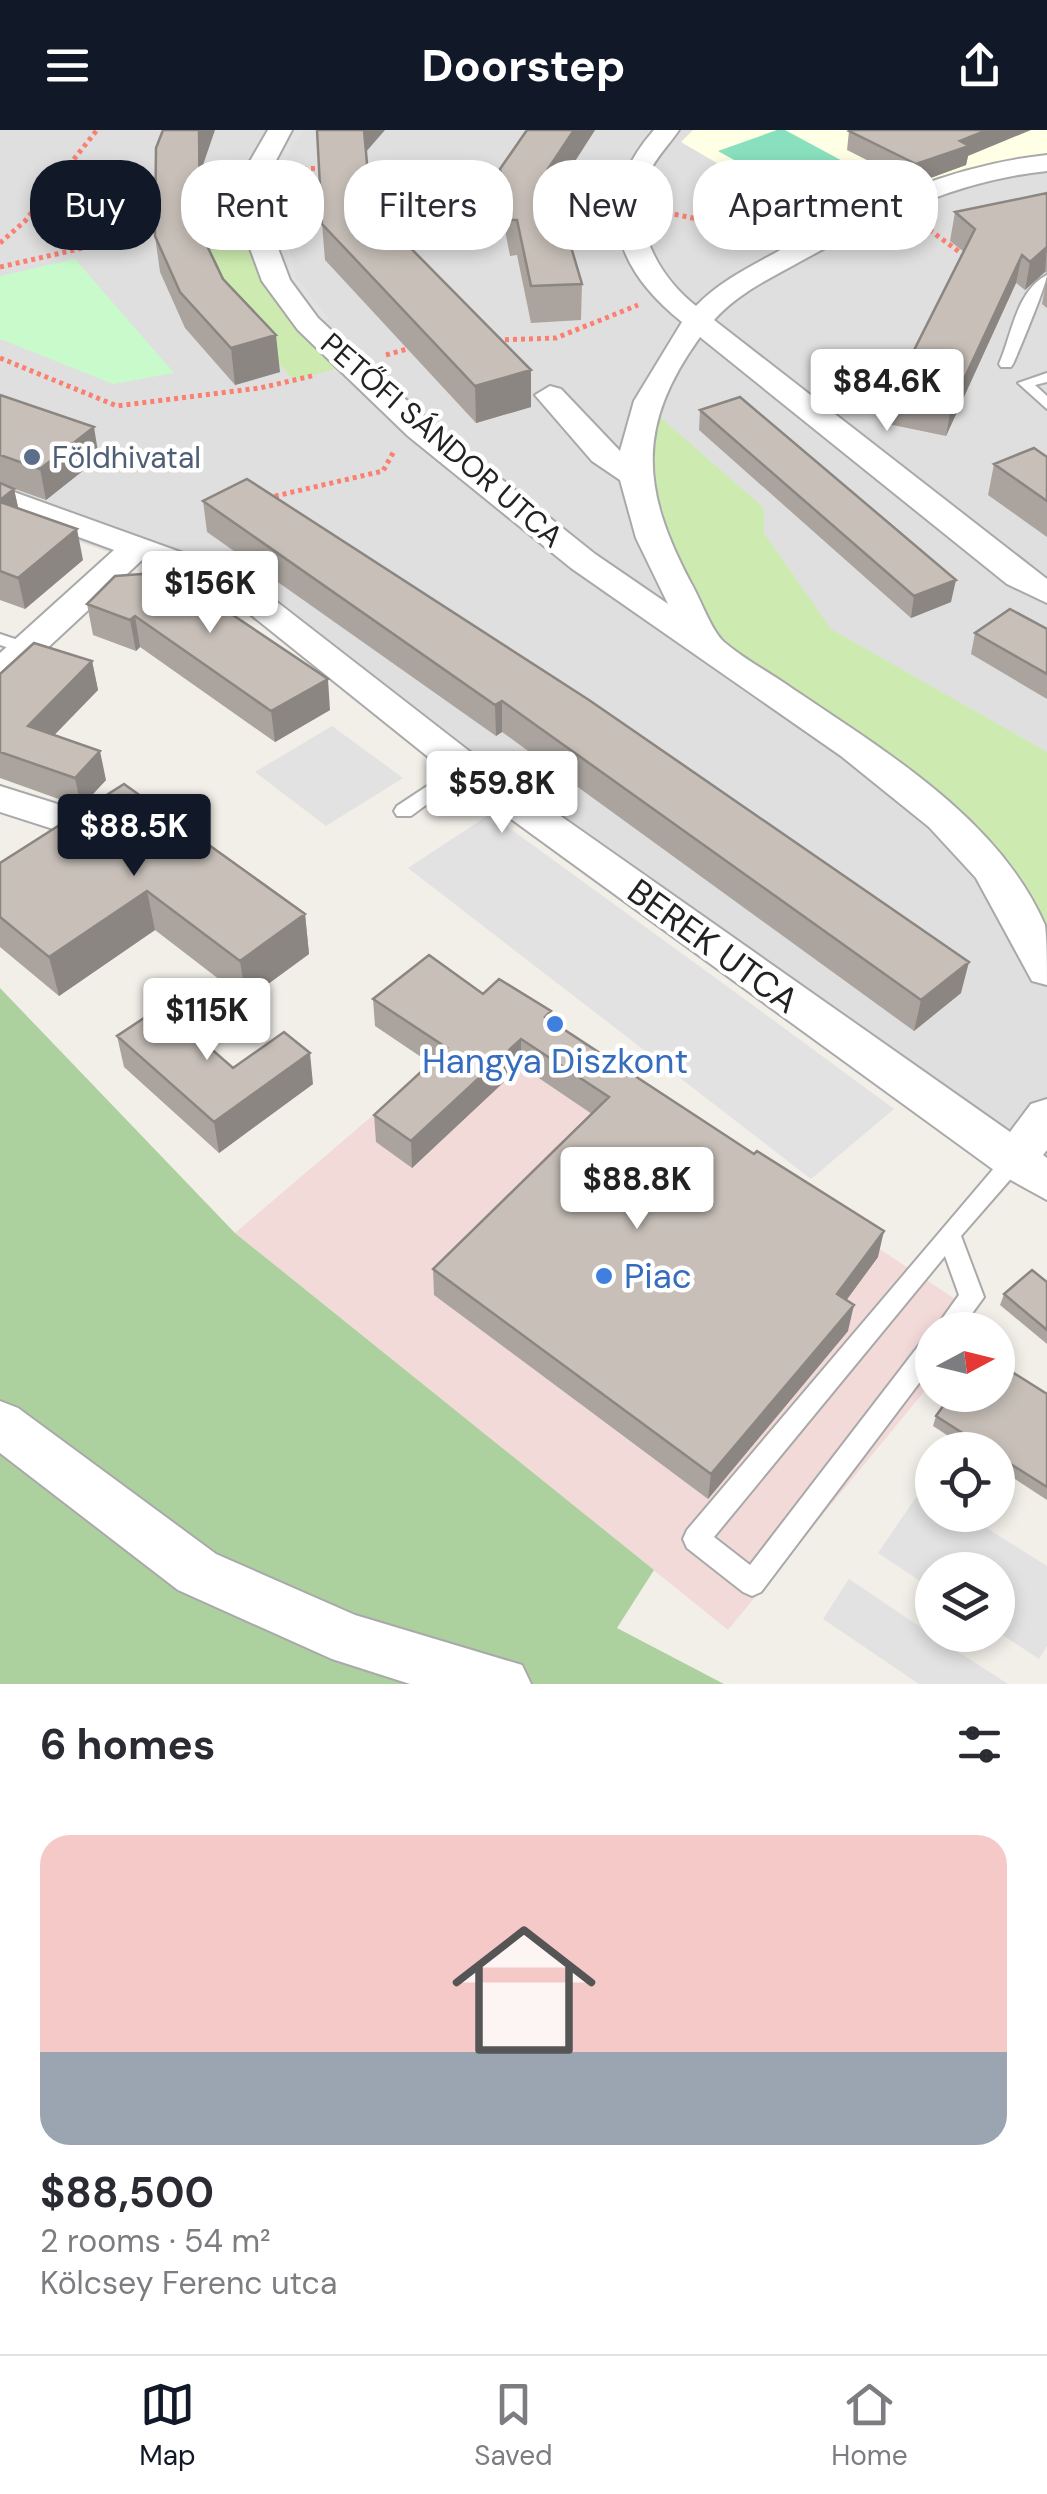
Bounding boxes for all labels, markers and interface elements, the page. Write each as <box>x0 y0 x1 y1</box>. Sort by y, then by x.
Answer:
text: Doorstep <box>422 36 625 95</box>
icon: menu <box>40 38 95 93</box>
icon: share <box>952 38 1007 93</box>
chip: Buy <box>30 160 161 250</box>
chip: Rent <box>181 160 324 250</box>
chip: Filters <box>344 160 513 250</box>
chip: New <box>533 160 673 250</box>
chip: Apartment <box>693 160 938 250</box>
street label: PETŐFI SÁNDOR UTCA <box>313 324 571 556</box>
pin: $84.6K <box>806 349 968 434</box>
text: $84.6K <box>833 360 941 402</box>
place label: Földhivatal <box>52 438 201 477</box>
marker: Földhivatal <box>21 446 43 468</box>
pin: $156K <box>140 551 280 636</box>
text: $156K <box>164 562 256 604</box>
pin: $59.8K <box>421 751 583 836</box>
text: $59.8K <box>448 762 556 804</box>
pin: $88.5K <box>53 794 215 879</box>
text: $88.5K <box>80 805 188 847</box>
street label: BEREK UTCA <box>618 869 808 1023</box>
pin: $115K <box>137 978 277 1063</box>
text: $115K <box>165 989 249 1031</box>
marker: Hangya Diszkont <box>544 1013 566 1035</box>
place label: Hangya Diszkont <box>422 1038 688 1084</box>
pin: $88.8K <box>556 1147 718 1232</box>
text: $88.8K <box>582 1158 692 1200</box>
place label: Piac <box>624 1253 692 1299</box>
marker: Piac <box>593 1265 615 1287</box>
north arrow <box>915 1312 1015 1412</box>
map controls <box>915 1312 1015 1652</box>
button: locate <box>915 1432 1015 1532</box>
button: layers <box>915 1552 1015 1652</box>
text: 6 homes <box>40 1717 215 1772</box>
icon: filters <box>952 1717 1007 1772</box>
icon: home <box>434 1900 614 2080</box>
text: $88,500 <box>40 2165 214 2220</box>
text: 2 rooms · 54 m² <box>40 2220 271 2262</box>
text: Kölcsey Ferenc utca <box>40 2262 337 2304</box>
tab: Map <box>139 2377 196 2474</box>
tab: Saved <box>474 2377 553 2474</box>
tab: Home <box>831 2377 908 2474</box>

